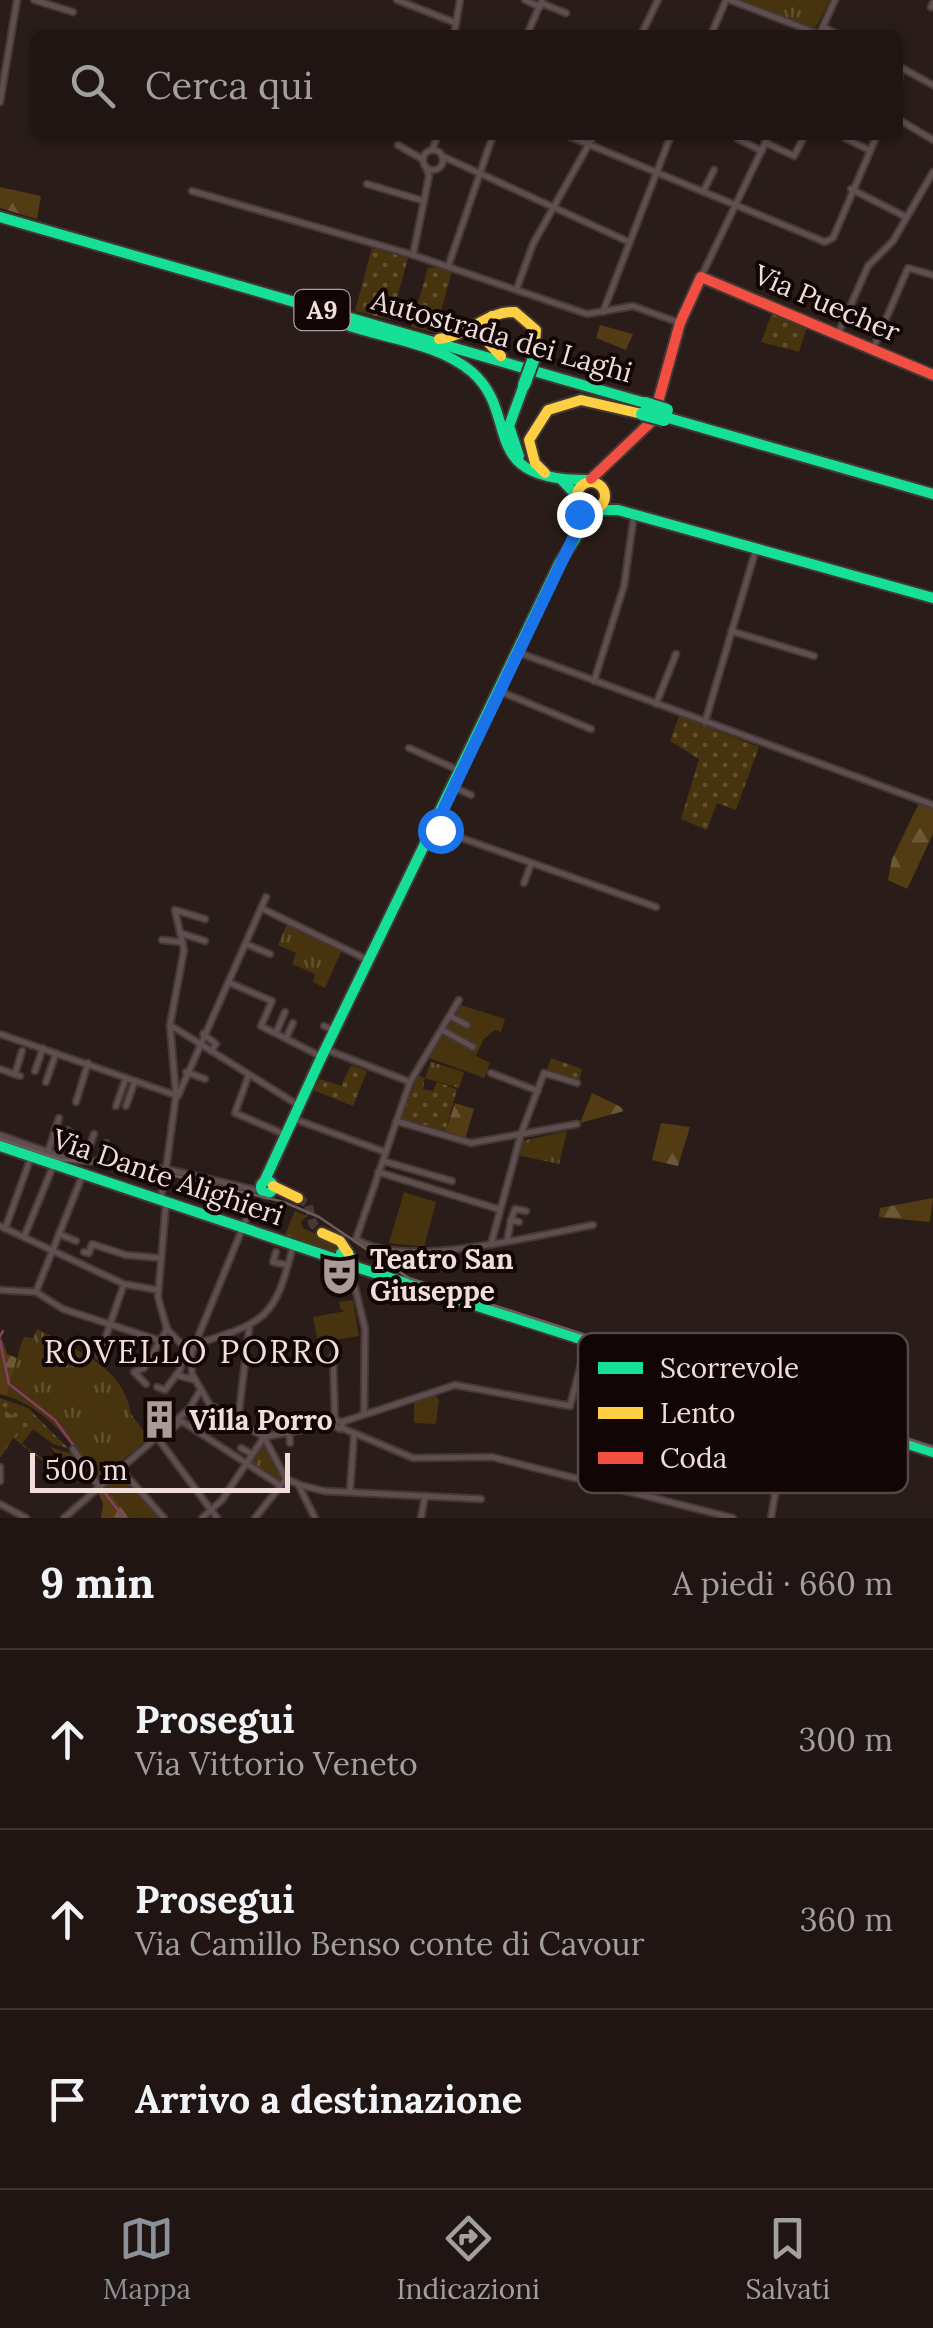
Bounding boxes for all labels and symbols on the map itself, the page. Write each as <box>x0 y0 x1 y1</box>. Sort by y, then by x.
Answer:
street label: Via Puecher <box>748 256 905 350</box>
street label: Autostrada dei Laghi <box>367 281 636 390</box>
road number: A9 <box>294 290 350 330</box>
route end <box>557 492 603 538</box>
route start <box>418 808 464 854</box>
street label: Via Dante Alighieri <box>47 1120 288 1233</box>
place label: Teatro San Giuseppe <box>370 1241 514 1309</box>
theatre icon: Teatro San Giuseppe <box>319 1254 361 1296</box>
district label: ROVELLO PORRO <box>44 1331 342 1372</box>
legend <box>578 1333 908 1493</box>
text: Scorrevole <box>660 1350 799 1386</box>
text: Lento <box>660 1395 735 1431</box>
building icon: Villa Porro <box>138 1399 180 1441</box>
place label: Villa Porro <box>189 1402 333 1438</box>
text: Coda <box>660 1440 727 1476</box>
scale bar <box>30 1448 290 1492</box>

